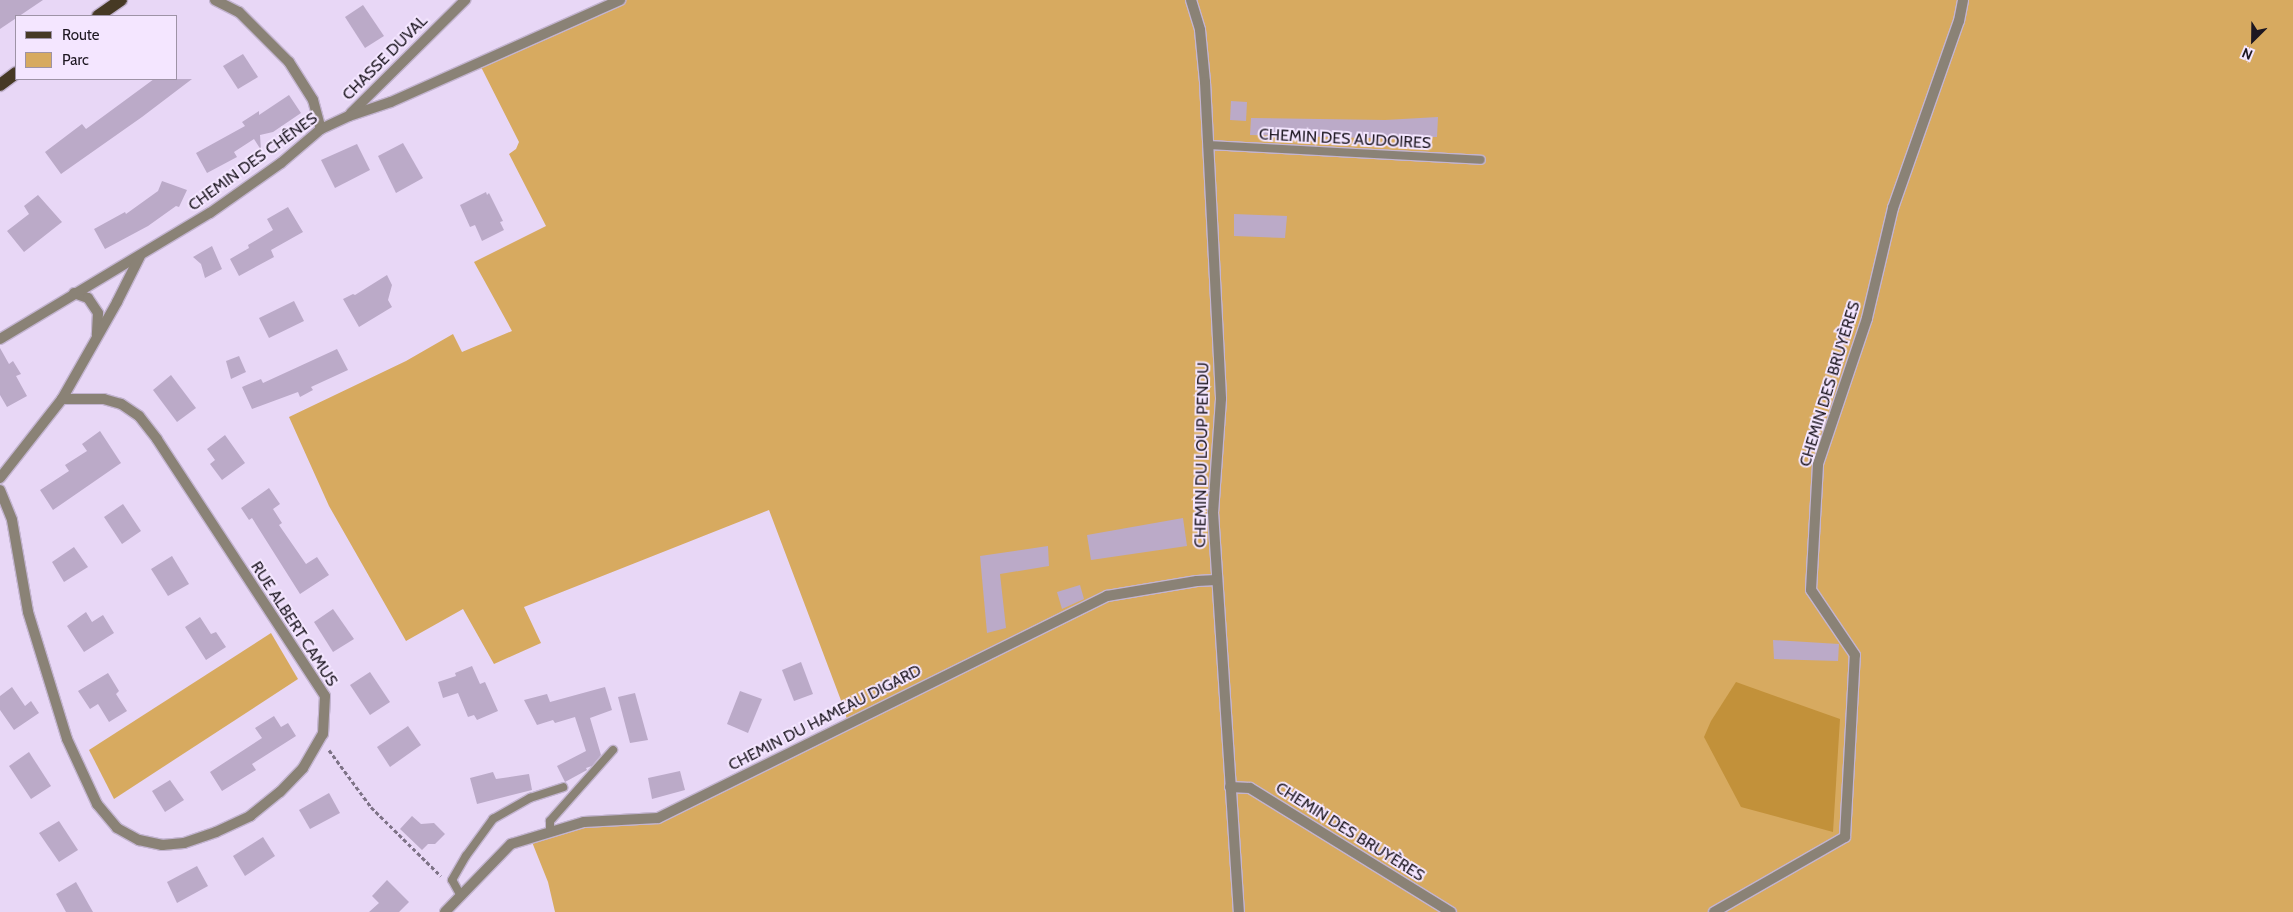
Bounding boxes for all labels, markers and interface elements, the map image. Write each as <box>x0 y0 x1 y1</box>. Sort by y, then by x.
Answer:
street label: CHASSE DUVAL <box>339 12 431 104</box>
legend <box>15 15 178 80</box>
north arrow <box>2228 15 2278 65</box>
text: Route <box>62 26 100 44</box>
text: N <box>2239 44 2255 64</box>
text: Parc <box>62 51 89 69</box>
street label: CHEMIN DES CHÊNES <box>185 109 321 215</box>
street label: CHEMIN DES AUDOIRES <box>1258 125 1432 153</box>
street label: CHEMIN DES BRUYÈRES <box>1796 299 1864 469</box>
street label: CHEMIN DU LOUP PENDU <box>1191 362 1213 548</box>
street label: RUE ALBERT CAMUS <box>246 558 342 690</box>
street label: CHEMIN DU HAMEAU DIGARD <box>725 661 925 775</box>
street label: CHEMIN DES BRUYÈRES <box>1272 778 1428 886</box>

